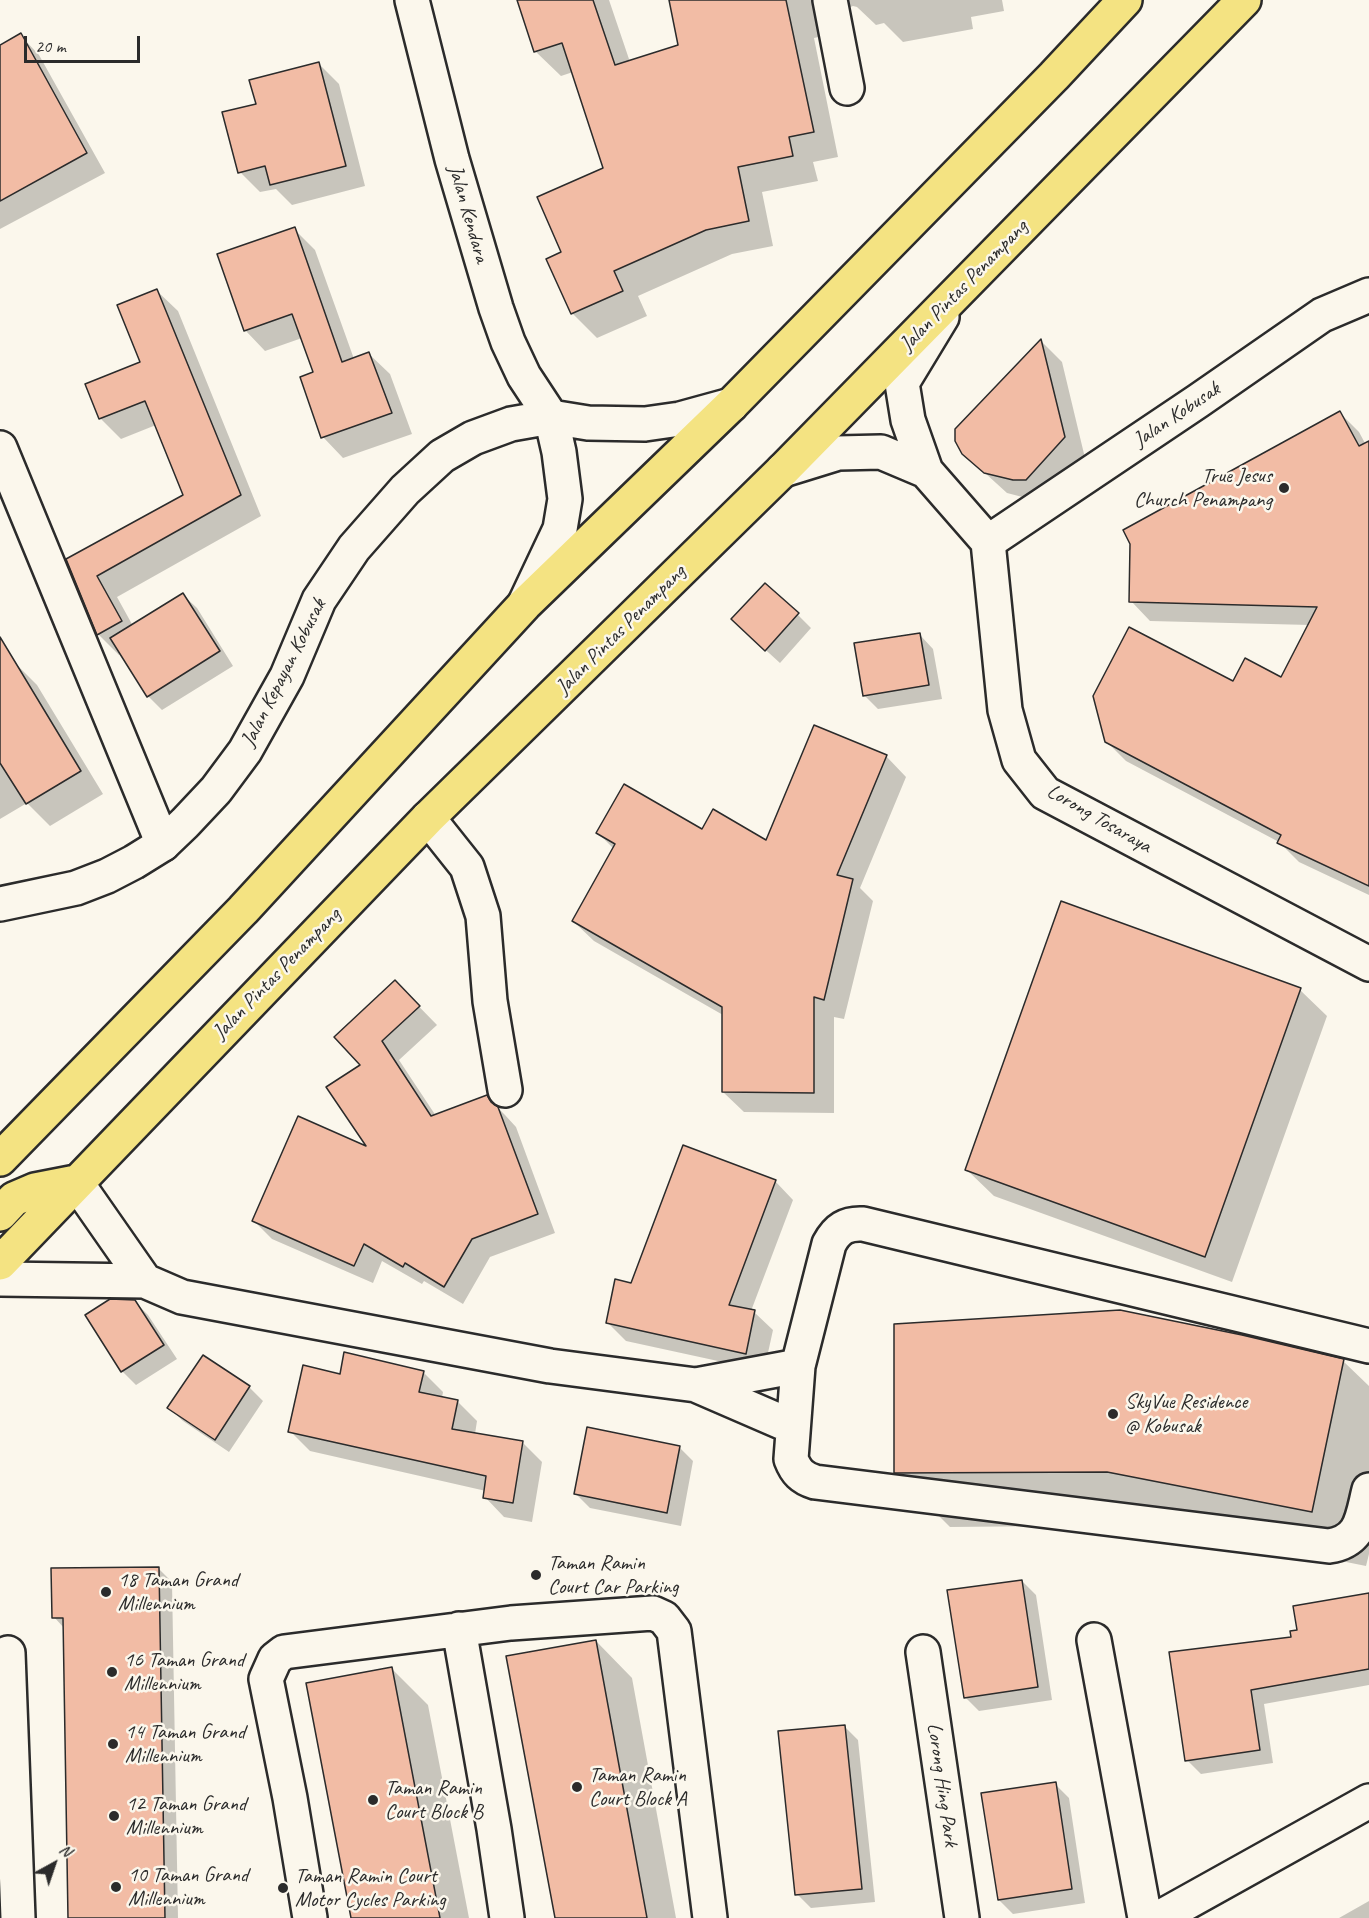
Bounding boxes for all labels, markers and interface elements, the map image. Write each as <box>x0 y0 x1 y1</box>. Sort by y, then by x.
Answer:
scale bar <box>27 24 142 62</box>
text: 20 m <box>35 35 66 57</box>
street label: Jalan Kendara <box>442 162 494 266</box>
street label: Jalan Pintas Penampang <box>895 215 1033 357</box>
street label: Jalan Kobusak <box>1129 377 1225 453</box>
place label: True Jesus Church Penampang <box>1134 463 1272 513</box>
marker: True Jesus Church Penampang <box>1277 481 1291 495</box>
street label: Jalan Pintas Penampang <box>551 560 691 700</box>
street label: Jalan Kepayan Kobusak <box>236 595 332 751</box>
street label: Lorong Tosaraya <box>1042 779 1156 859</box>
street label: Jalan Pintas Penampang <box>208 903 346 1045</box>
place label: SkyVue Residence @ Kobusak <box>1125 1389 1247 1439</box>
marker: SkyVue Residence @ Kobusak <box>1106 1407 1120 1421</box>
place label: Taman Ramin Court Car Parking <box>548 1550 679 1600</box>
place label: 18 Taman Grand Millennium <box>118 1567 238 1617</box>
marker: Taman Ramin Court Car Parking <box>529 1568 543 1582</box>
marker: 18 Taman Grand Millennium <box>99 1585 113 1599</box>
place label: 16 Taman Grand Millennium <box>124 1647 244 1697</box>
marker: 16 Taman Grand Millennium <box>105 1665 119 1679</box>
place label: 14 Taman Grand Millennium <box>125 1719 245 1769</box>
street label: Lorong Hing Park <box>921 1722 963 1848</box>
marker: 14 Taman Grand Millennium <box>106 1737 120 1751</box>
place label: Taman Ramin Court Block A <box>589 1762 686 1812</box>
place label: Taman Ramin Court Block B <box>385 1775 483 1825</box>
marker: Taman Ramin Court Block A <box>570 1780 584 1794</box>
place label: 12 Taman Grand Millennium <box>126 1791 246 1841</box>
marker: Taman Ramin Court Block B <box>366 1793 380 1807</box>
marker: 12 Taman Grand Millennium <box>107 1809 121 1823</box>
north arrow <box>24 1834 84 1894</box>
text: N <box>55 1839 76 1861</box>
place label: 10 Taman Grand Millennium <box>128 1862 248 1912</box>
place label: Taman Ramin Court Motor Cycles Parking <box>295 1863 446 1913</box>
marker: 10 Taman Grand Millennium <box>109 1880 123 1894</box>
marker: Taman Ramin Court Motor Cycles Parking <box>276 1881 290 1895</box>

